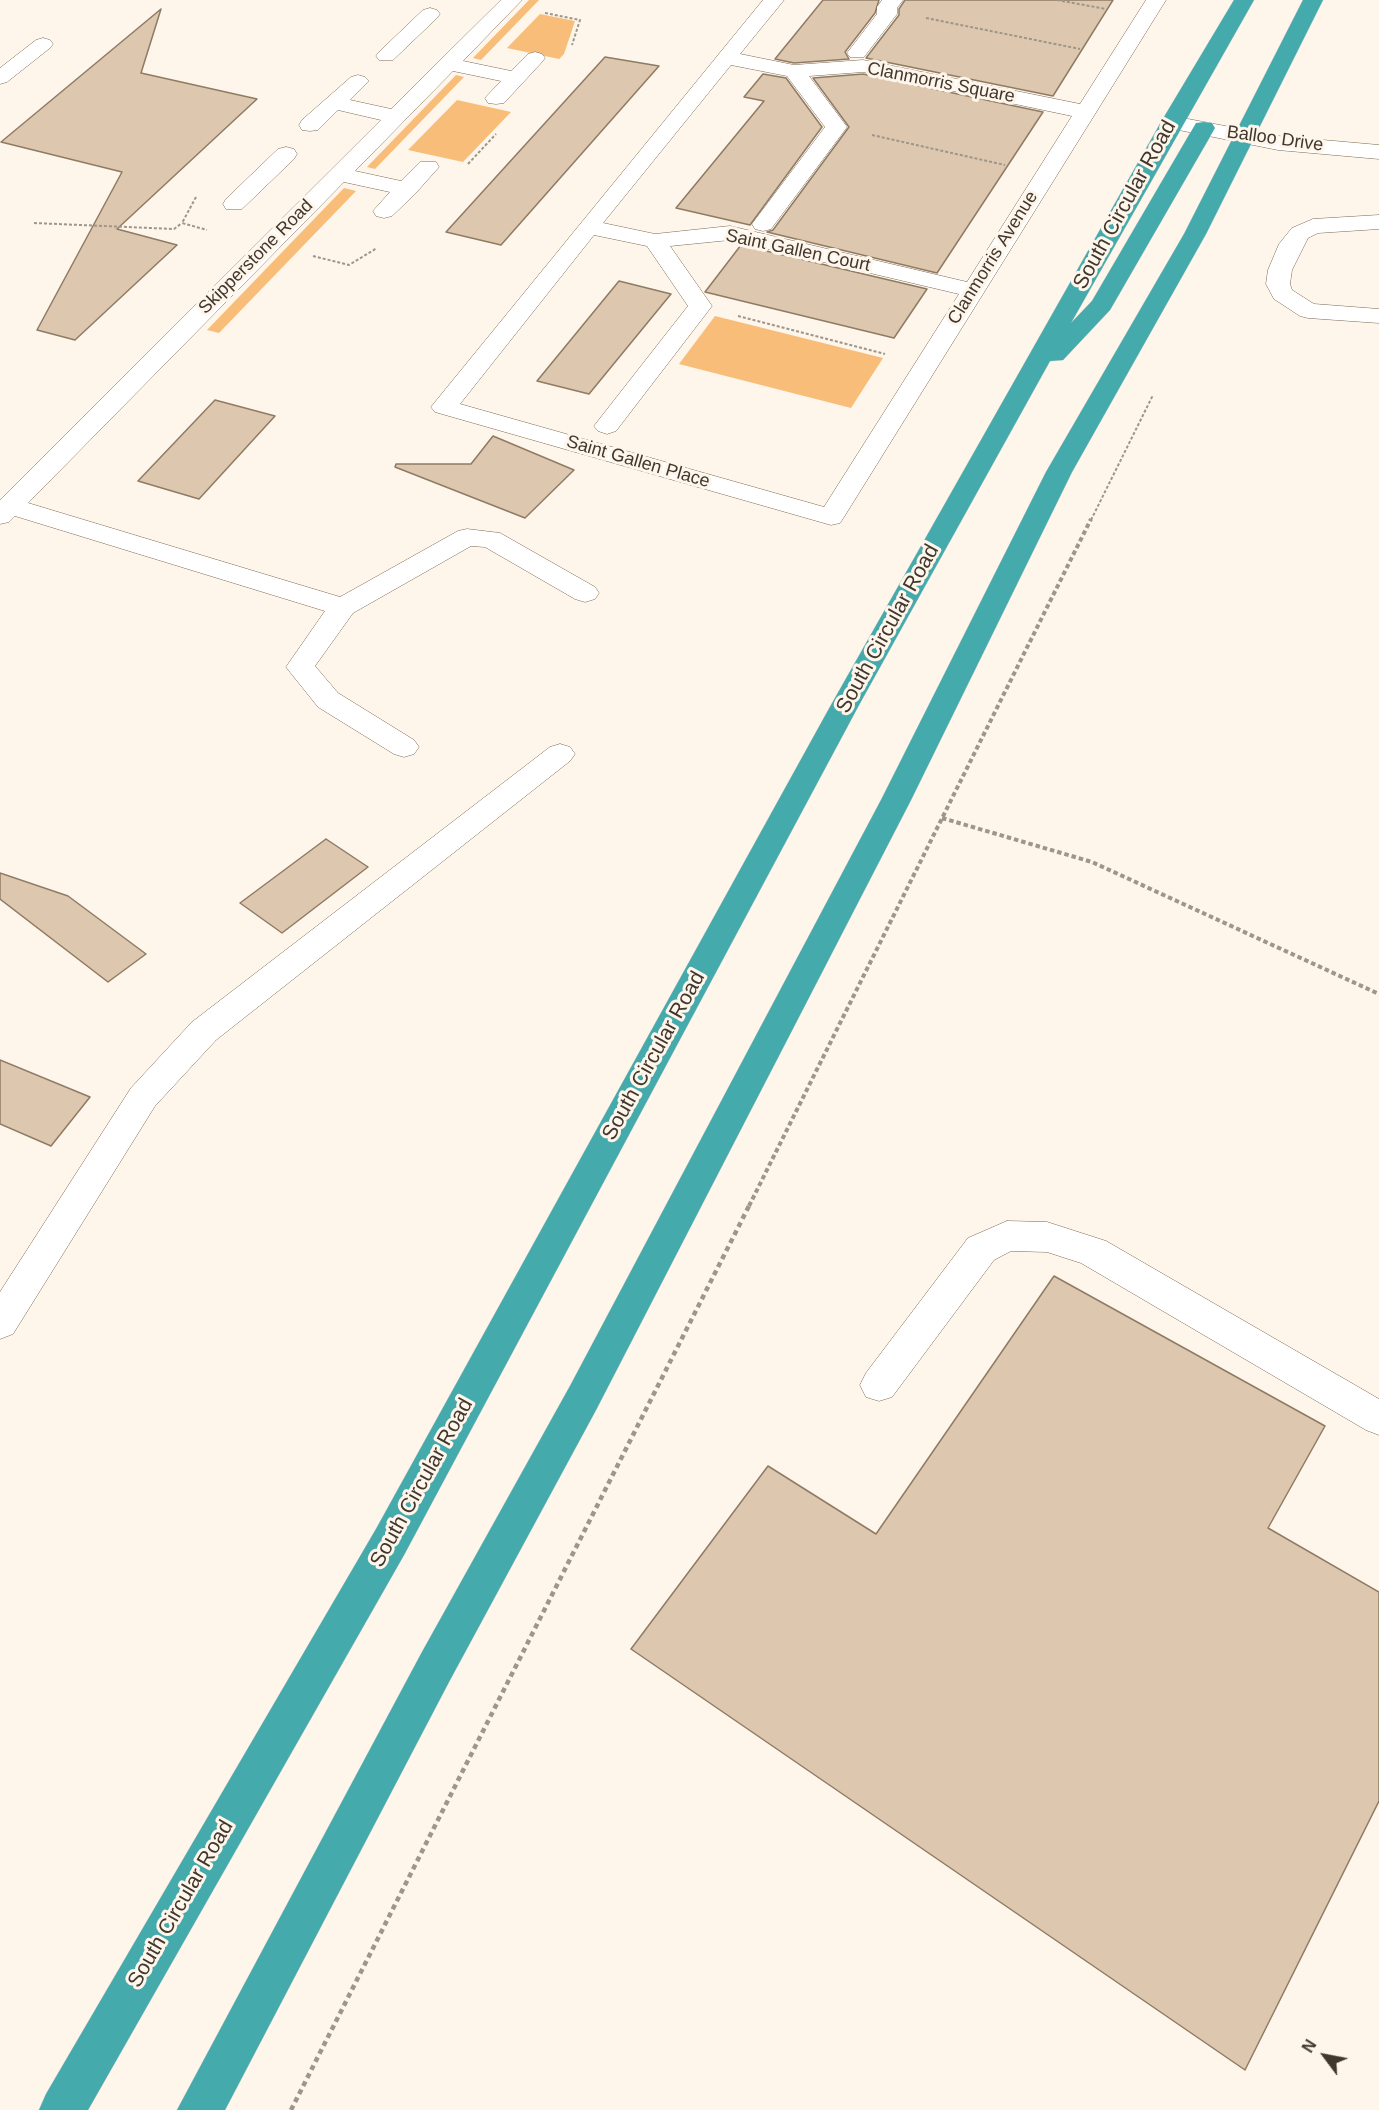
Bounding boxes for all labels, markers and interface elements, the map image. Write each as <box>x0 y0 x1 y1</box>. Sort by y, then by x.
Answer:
street label: Clanmorris Square <box>865 58 1017 108</box>
street label: South Circular Road <box>1068 116 1182 294</box>
street label: Balloo Drive <box>1225 122 1325 156</box>
street label: Clanmorris Avenue <box>943 188 1043 328</box>
street label: Skipperstone Road <box>194 195 318 319</box>
street label: Saint Gallen Court <box>724 225 872 277</box>
street label: Saint Gallen Place <box>564 431 712 493</box>
street label: South Circular Road <box>831 540 945 718</box>
street label: South Circular Road <box>597 967 711 1145</box>
street label: South Circular Road <box>365 1394 479 1572</box>
street label: South Circular Road <box>123 1816 239 1992</box>
north arrow <box>1295 2026 1355 2086</box>
text: N <box>1299 2037 1320 2056</box>

